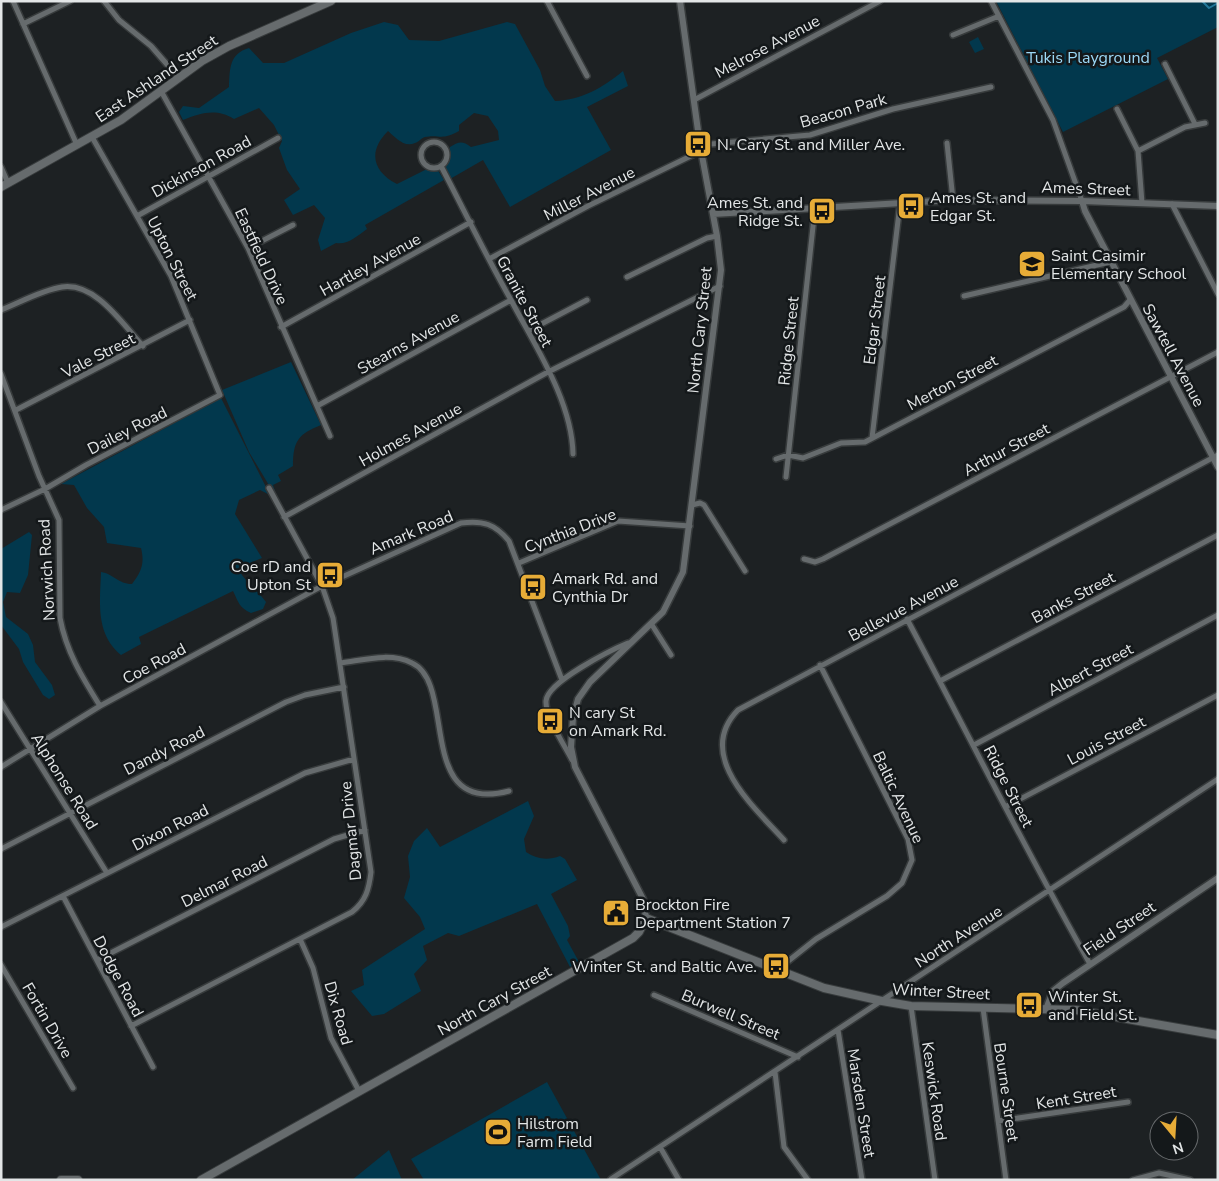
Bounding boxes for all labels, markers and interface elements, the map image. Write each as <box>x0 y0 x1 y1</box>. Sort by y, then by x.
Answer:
street label: Melrose Avenue <box>711 10 824 84</box>
street label: East Ashland Street <box>91 30 222 128</box>
park label: Tukis Playground <box>1026 47 1150 69</box>
street label: Beacon Park <box>797 88 890 134</box>
bus stop icon: N. Cary St. and Miller Ave. <box>683 129 713 159</box>
street label: Dickinson Road <box>148 130 255 203</box>
place label: N. Cary St. and Miller Ave. <box>717 134 905 156</box>
street label: Miller Avenue <box>540 161 639 226</box>
street label: Ames Street <box>1041 176 1131 202</box>
place label: Ames St. and Edgar St. <box>930 187 1026 227</box>
bus stop icon: Ames St. and Edgar St. <box>896 191 926 221</box>
place label: Ames St. and Ridge St. <box>707 192 803 232</box>
bus stop icon: Ames St. and Ridge St. <box>807 196 837 226</box>
street label: Eastfield Drive <box>229 204 293 308</box>
street label: Upton Street <box>141 212 203 305</box>
street label: Hartley Avenue <box>316 228 425 302</box>
place label: Saint Casimir Elementary School <box>1051 245 1187 285</box>
school or university icon: Saint Casimir Elementary School <box>1017 249 1047 279</box>
street label: Granite Street <box>491 252 558 351</box>
street label: North Cary Street <box>682 265 718 394</box>
street label: Edgar Street <box>859 274 891 366</box>
street label: Ridge Street <box>773 295 805 387</box>
street label: Sawtell Avenue <box>1137 300 1210 411</box>
street label: Stearns Avenue <box>354 306 463 380</box>
street label: Vale Street <box>57 328 139 384</box>
street label: Merton Street <box>903 350 1002 416</box>
street label: Holmes Avenue <box>355 398 466 472</box>
street label: Dailey Road <box>84 401 171 460</box>
street label: Arthur Street <box>959 418 1054 482</box>
street label: Cynthia Drive <box>521 503 619 559</box>
street label: Amark Road <box>366 505 457 560</box>
street label: Norwich Road <box>33 518 61 621</box>
place label: Coe rD and Upton St <box>231 556 311 596</box>
bus stop icon: Coe rD and Upton St <box>315 560 345 590</box>
street label: Banks Street <box>1028 566 1119 629</box>
place label: Amark Rd. and Cynthia Dr <box>552 568 658 608</box>
street label: Bellevue Avenue <box>845 571 962 647</box>
bus stop icon: Amark Rd. and Cynthia Dr <box>518 572 548 602</box>
street label: Coe Road <box>119 638 190 690</box>
street label: Albert Street <box>1044 638 1137 702</box>
place label: N cary St on Amark Rd. <box>569 702 666 742</box>
bus stop icon: N cary St on Amark Rd. <box>535 706 565 736</box>
street label: Louis Street <box>1063 711 1150 771</box>
street label: Dandy Road <box>120 721 209 781</box>
street label: Alphonse Road <box>26 729 103 834</box>
street label: Ridge Street <box>978 742 1038 832</box>
street label: Baltic Avenue <box>867 748 929 847</box>
street label: Dagmar Drive <box>335 780 367 882</box>
street label: Dixon Road <box>128 799 212 857</box>
street label: Delmar Road <box>177 851 271 913</box>
place label: Brockton Fire Department Station 7 <box>635 894 791 934</box>
street label: Field Street <box>1079 896 1160 961</box>
public building icon: Brockton Fire Department Station 7 <box>601 898 631 928</box>
street label: North Avenue <box>911 900 1007 973</box>
street label: Dodge Road <box>87 932 149 1021</box>
bus stop icon: Winter St. and Baltic Ave. <box>761 951 791 981</box>
place label: Winter St. and Baltic Ave. <box>572 956 757 978</box>
street label: North Cary Street <box>434 960 556 1041</box>
street label: Winter Street <box>891 978 991 1006</box>
street label: Fortin Drive <box>17 979 78 1062</box>
street label: Dix Road <box>318 979 358 1048</box>
street label: Burwell Street <box>678 984 784 1046</box>
place label: Winter St. and Field St. <box>1048 986 1137 1026</box>
bus stop icon: Winter St. and Field St. <box>1014 990 1044 1020</box>
street label: Keswick Road <box>916 1040 952 1142</box>
street label: Bourne Street <box>988 1041 1024 1143</box>
street label: Marsden Street <box>842 1047 881 1160</box>
street label: Kent Street <box>1035 1081 1118 1115</box>
north arrow <box>1149 1111 1199 1161</box>
place label: Hilstrom Farm Field <box>517 1113 592 1153</box>
sports icon: Hilstrom Farm Field <box>483 1117 513 1147</box>
text: N <box>1170 1137 1186 1159</box>

